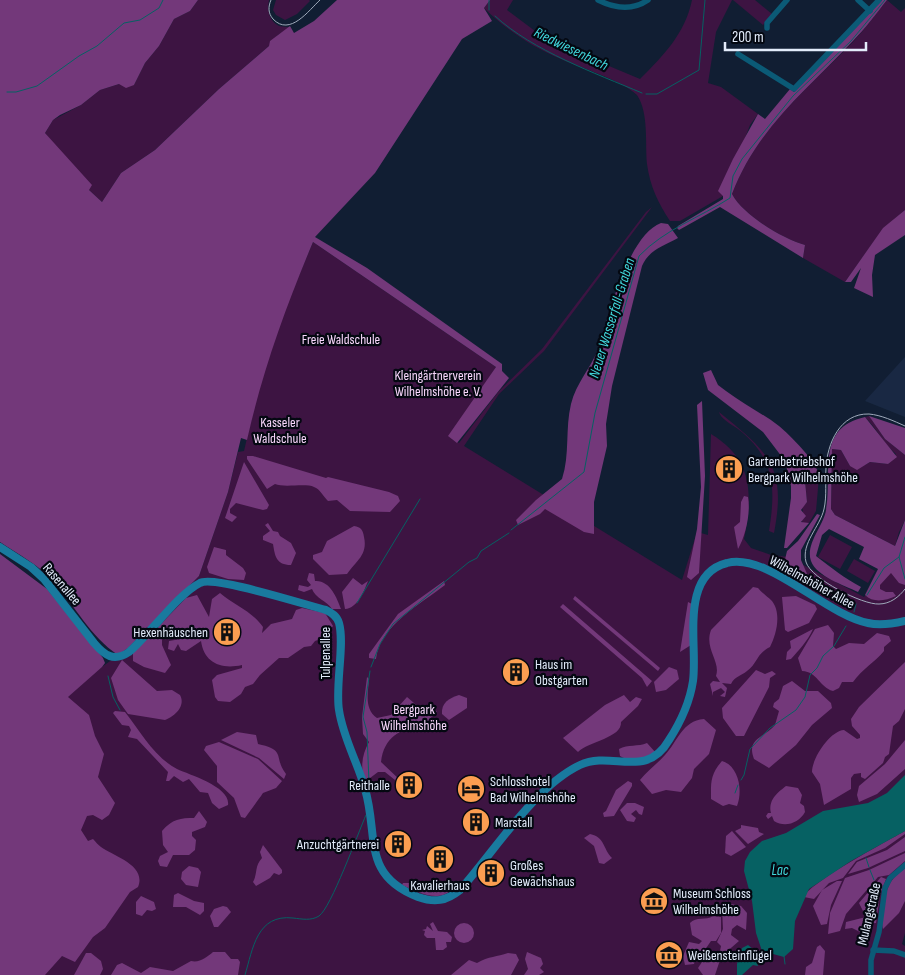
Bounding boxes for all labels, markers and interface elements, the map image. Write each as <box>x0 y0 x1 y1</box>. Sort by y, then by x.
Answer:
scale bar <box>725 20 866 52</box>
water label: Riedwiesenbach <box>531 23 611 75</box>
text: 200 m <box>732 28 764 47</box>
water label: Neuer Wasserfall-Graben <box>585 256 639 380</box>
park label: Freie Waldschule <box>302 331 380 348</box>
park label: Kleingärtnerverein Wilhelmshöhe e. V. <box>394 367 482 400</box>
park label: Kasseler Waldschule <box>253 414 307 447</box>
place label: Gartenbetriebshof Bergpark Wilhelmshöhe <box>748 453 858 486</box>
building icon: Gartenbetriebshof Bergpark Wilhelmshöhe <box>714 454 744 484</box>
street label: Wilhelmshöher Allee <box>766 552 858 612</box>
street label: Rasenallee <box>39 559 85 609</box>
building icon: Hexenhäuschen <box>212 617 242 647</box>
place label: Hexenhäuschen <box>133 624 208 641</box>
street label: Tulpenallee <box>317 627 334 679</box>
place label: Haus im Obstgarten <box>535 656 588 689</box>
building icon: Haus im Obstgarten <box>501 657 531 687</box>
park label: Bergpark Wilhelmshöhe <box>381 701 447 734</box>
building icon: Reithalle <box>394 770 424 800</box>
place label: Schlosshotel Bad Wilhelmshöhe <box>490 773 576 806</box>
hotel icon: Schlosshotel Bad Wilhelmshöhe <box>456 774 486 804</box>
place label: Reithalle <box>349 777 390 794</box>
building icon: Marstall <box>461 807 491 837</box>
place label: Marstall <box>495 814 532 831</box>
building icon: Anzuchtgärtnerei <box>383 829 413 859</box>
place label: Anzuchtgärtnerei <box>296 836 379 853</box>
building icon: Kavalierhaus <box>425 844 455 874</box>
place label: Großes Gewächshaus <box>510 857 575 890</box>
building icon: Großes Gewächshaus <box>476 858 506 888</box>
water label: Lac <box>771 861 789 880</box>
place label: Kavalierhaus <box>410 877 470 894</box>
street label: Mulangstraße <box>854 881 884 947</box>
place label: Museum Schloss Wilhelmshöhe <box>673 885 751 918</box>
museum icon: Museum Schloss Wilhelmshöhe <box>639 886 669 916</box>
museum icon: Weißensteinflügel <box>654 940 684 970</box>
place label: Weißensteinflügel <box>688 947 772 964</box>

